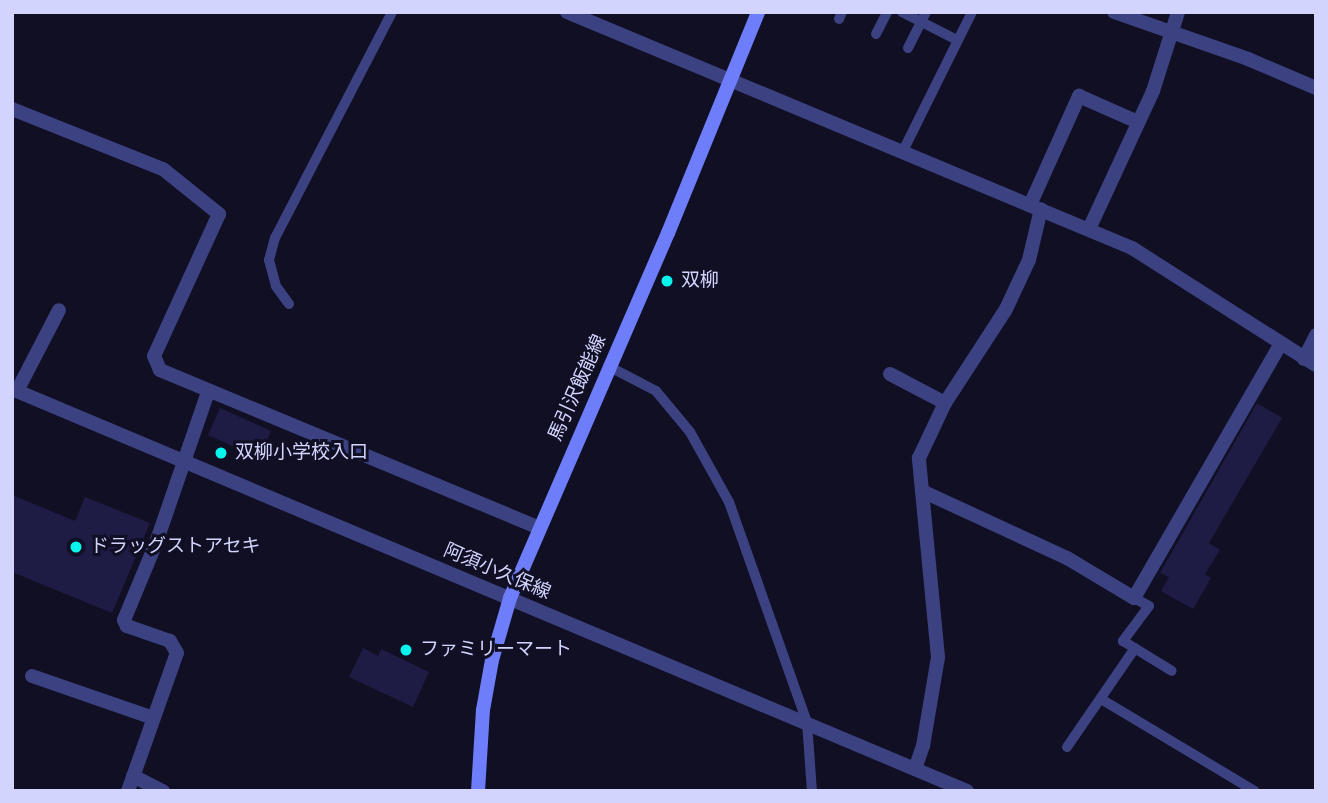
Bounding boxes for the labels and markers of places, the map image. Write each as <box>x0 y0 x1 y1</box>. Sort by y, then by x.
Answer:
place label: 双柳 <box>681 270 719 292</box>
marker: 双柳 <box>659 273 675 289</box>
place label: 双柳小学校入口 <box>235 442 368 464</box>
marker: 双柳小学校入口 <box>213 445 229 461</box>
place label: ドラッグストアセキ <box>90 536 261 558</box>
marker: ドラッグストアセキ <box>68 539 84 555</box>
place label: ファミリーマート <box>420 639 572 661</box>
marker: ファミリーマート <box>398 642 414 658</box>

